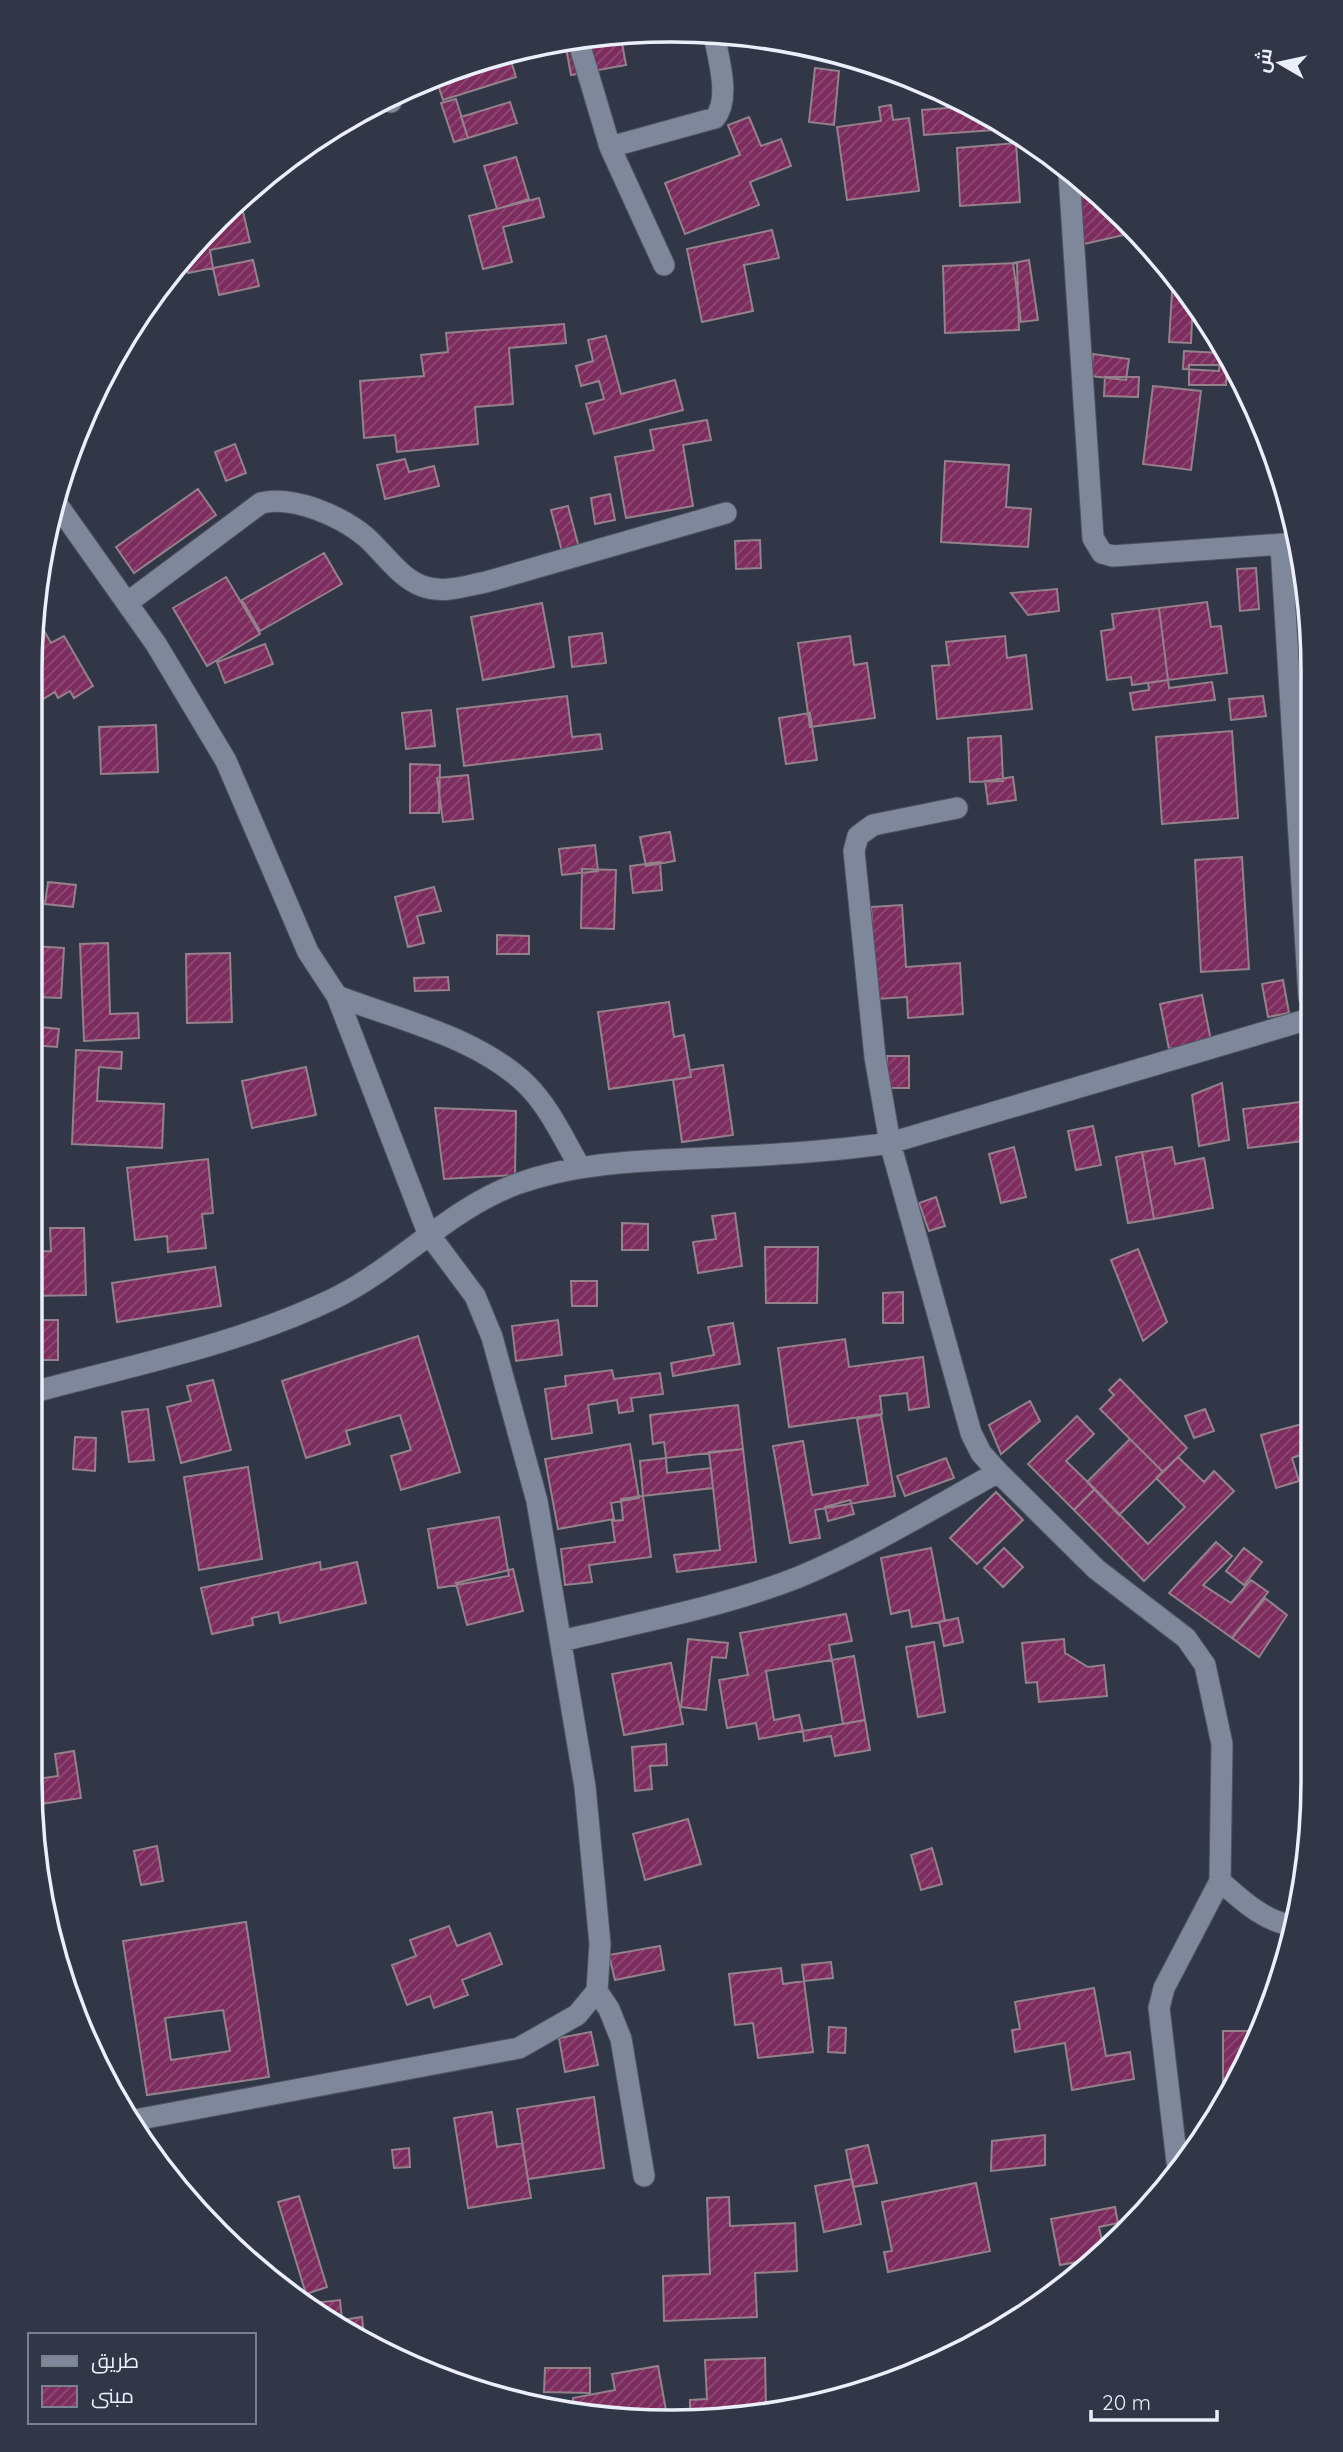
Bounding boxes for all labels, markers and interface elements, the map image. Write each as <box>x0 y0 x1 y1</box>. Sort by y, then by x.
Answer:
north arrow <box>1245 28 1315 98</box>
text: ش <box>1249 46 1277 74</box>
legend <box>28 2333 256 2424</box>
text: طريق <box>91 2347 139 2374</box>
scale bar <box>1091 2378 1217 2422</box>
text: مبنى <box>91 2382 134 2409</box>
text: 20 m <box>1102 2389 1151 2415</box>

